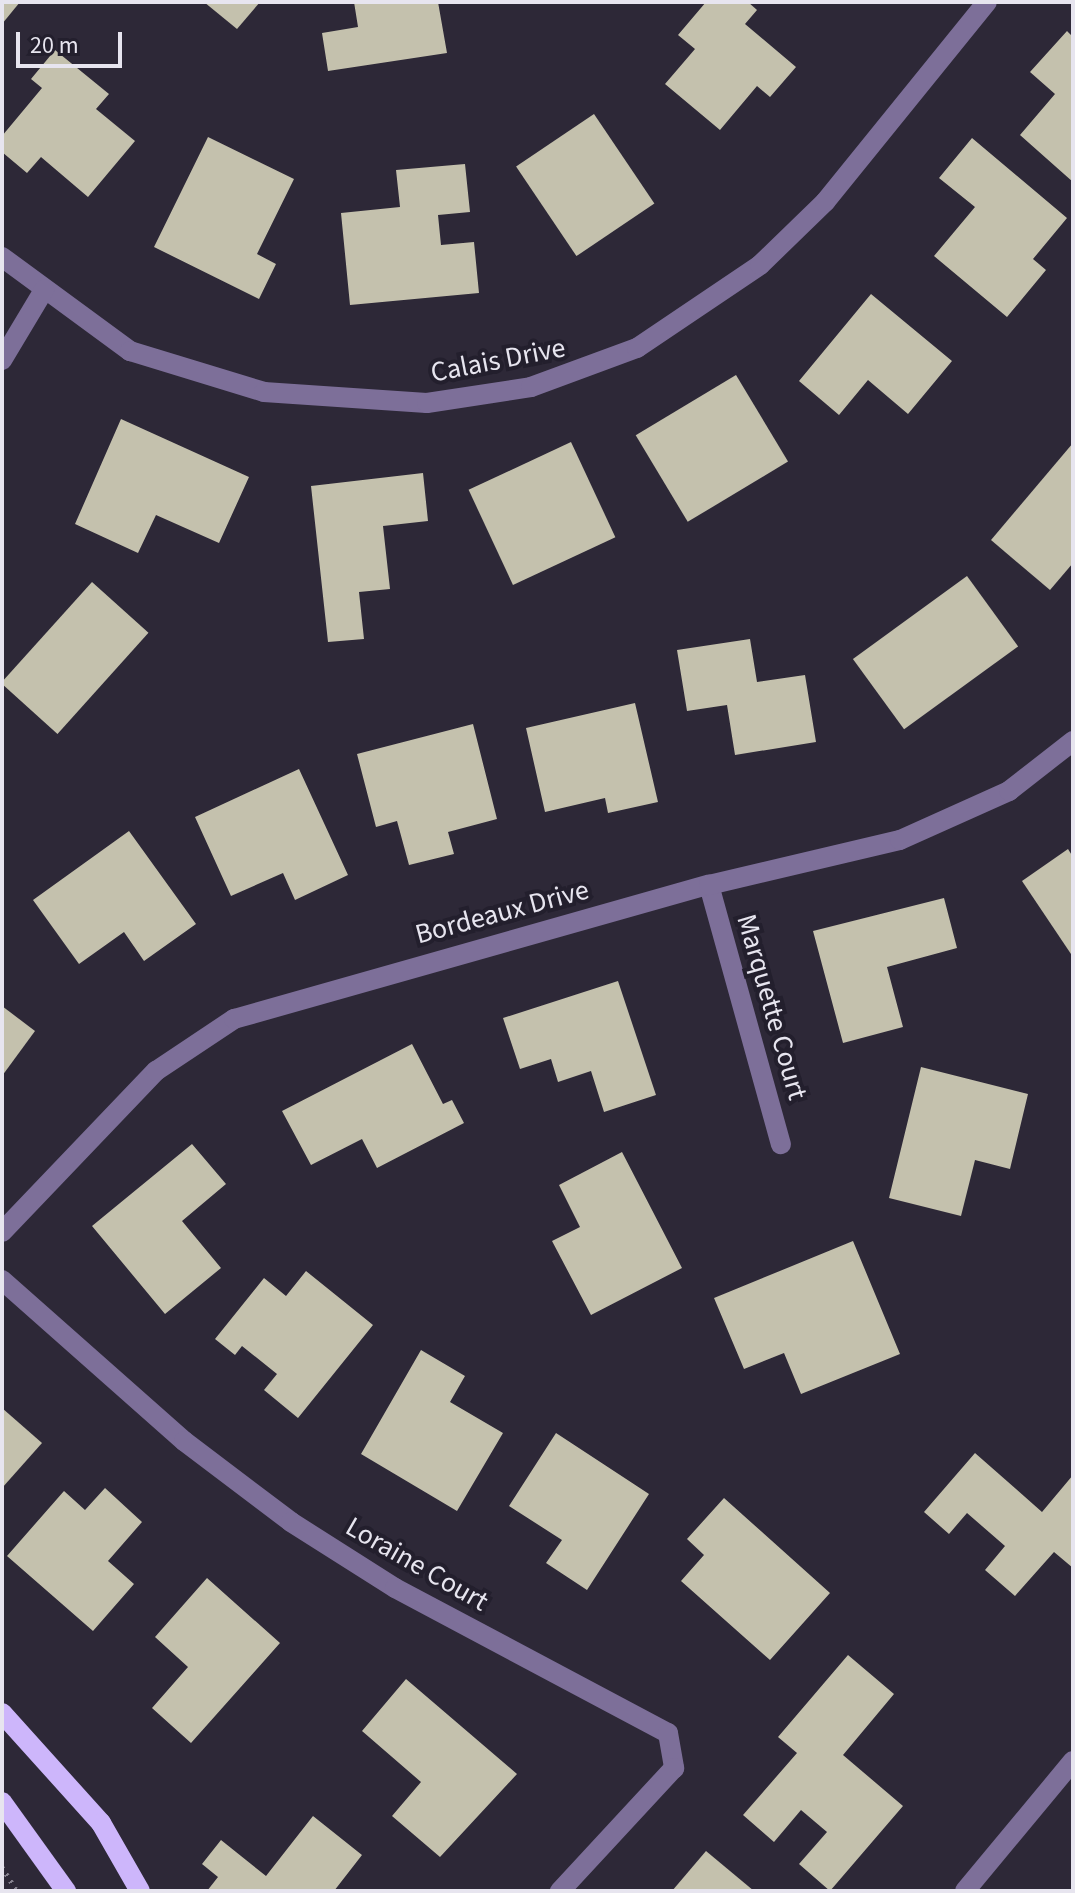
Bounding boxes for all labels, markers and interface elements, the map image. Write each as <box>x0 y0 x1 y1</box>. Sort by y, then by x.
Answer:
scale bar <box>20 16 126 66</box>
text: 20 m <box>30 28 79 63</box>
street label: Calais Drive <box>428 331 568 389</box>
street label: Bordeaux Drive <box>412 873 592 951</box>
street label: Marquette Court <box>729 910 815 1104</box>
street label: Loraine Court <box>340 1510 494 1618</box>

